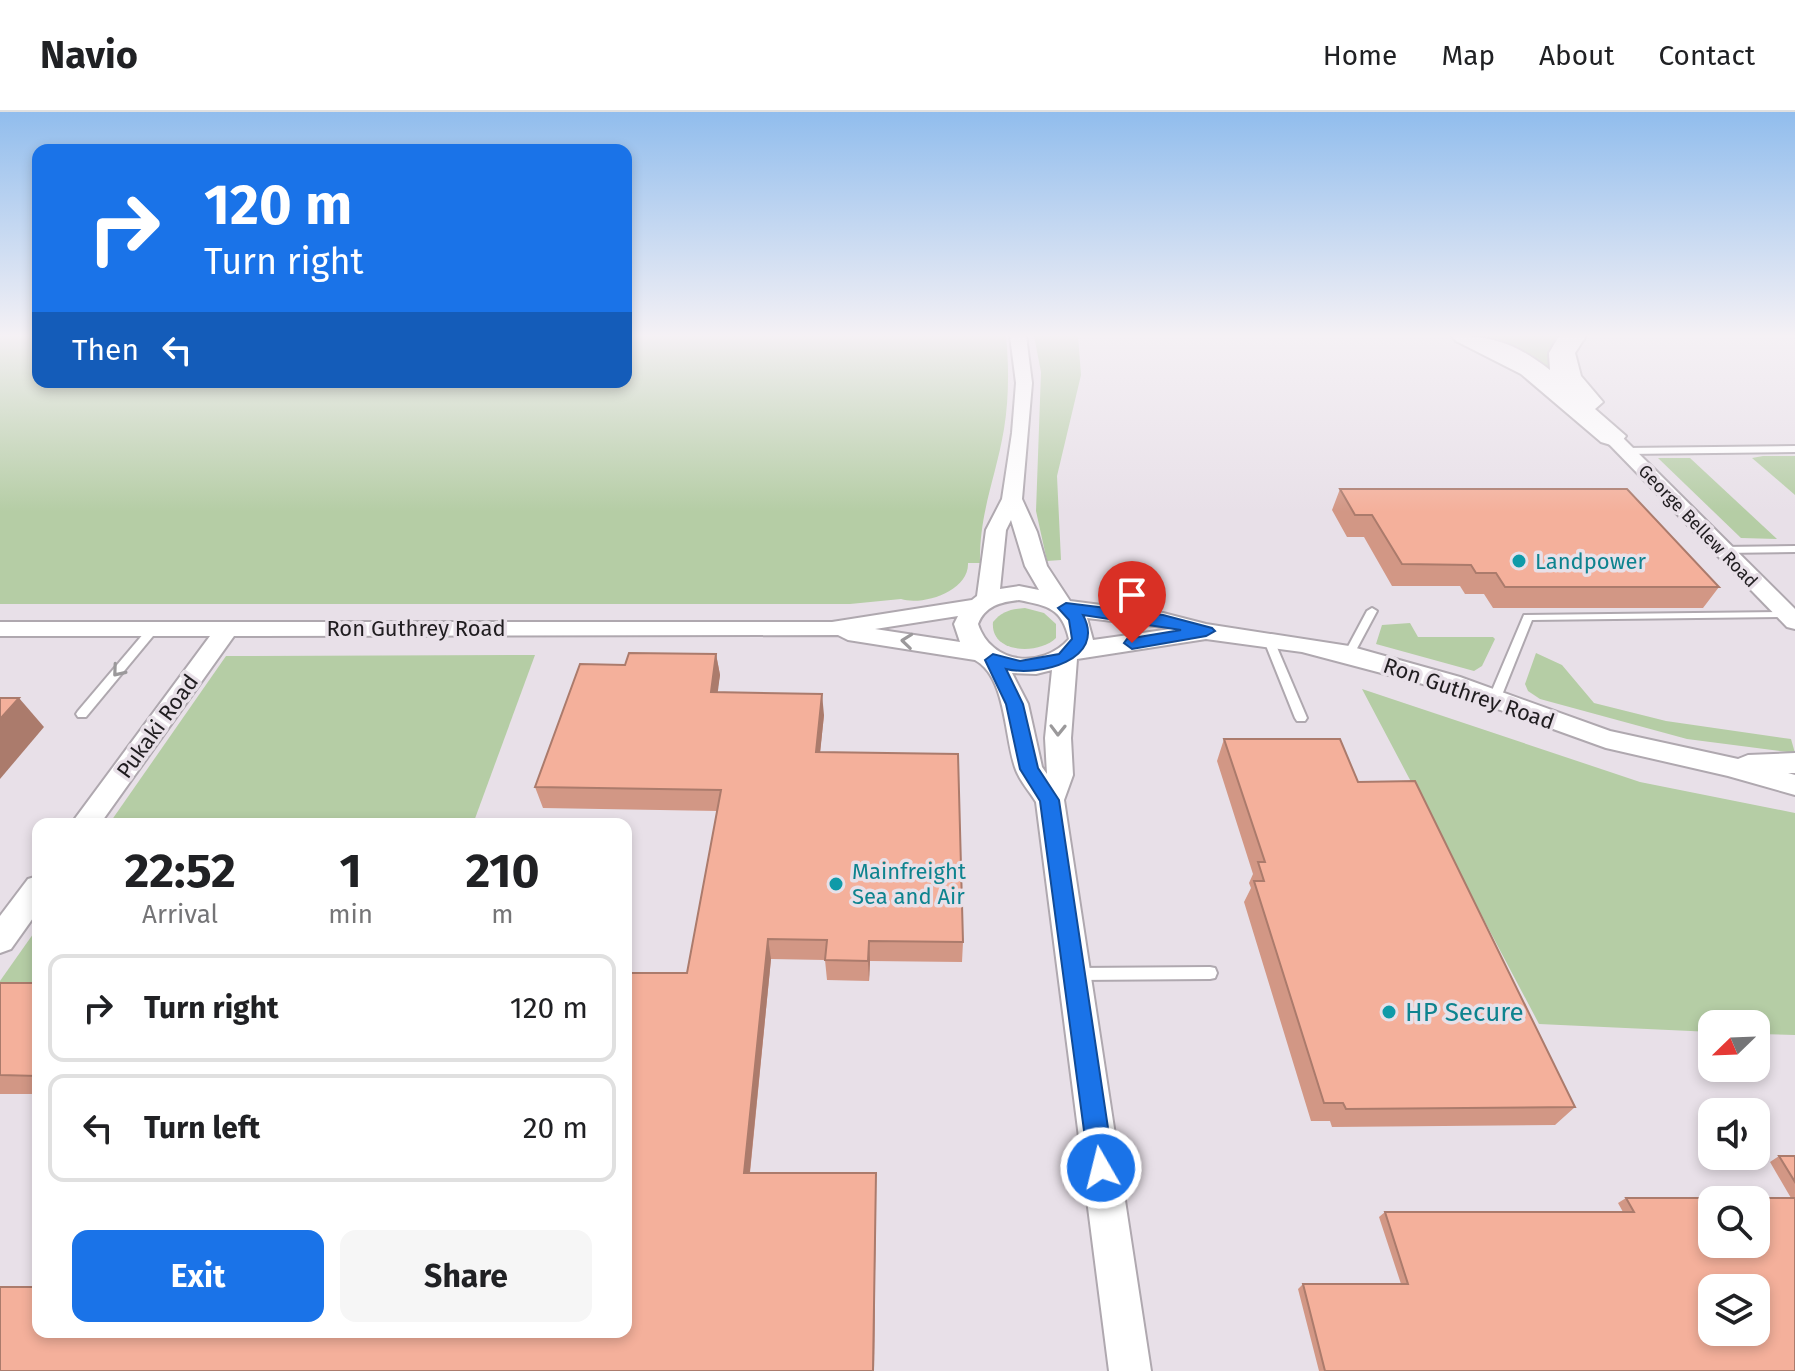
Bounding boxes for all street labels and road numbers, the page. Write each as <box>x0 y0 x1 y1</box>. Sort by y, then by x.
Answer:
street label: George Bellew Road <box>1634 460 1762 592</box>
street label: Ron Guthrey Road <box>326 615 506 642</box>
street label: Ron Guthrey Road <box>1380 652 1558 735</box>
street label: Pukaki Road <box>111 669 204 784</box>

